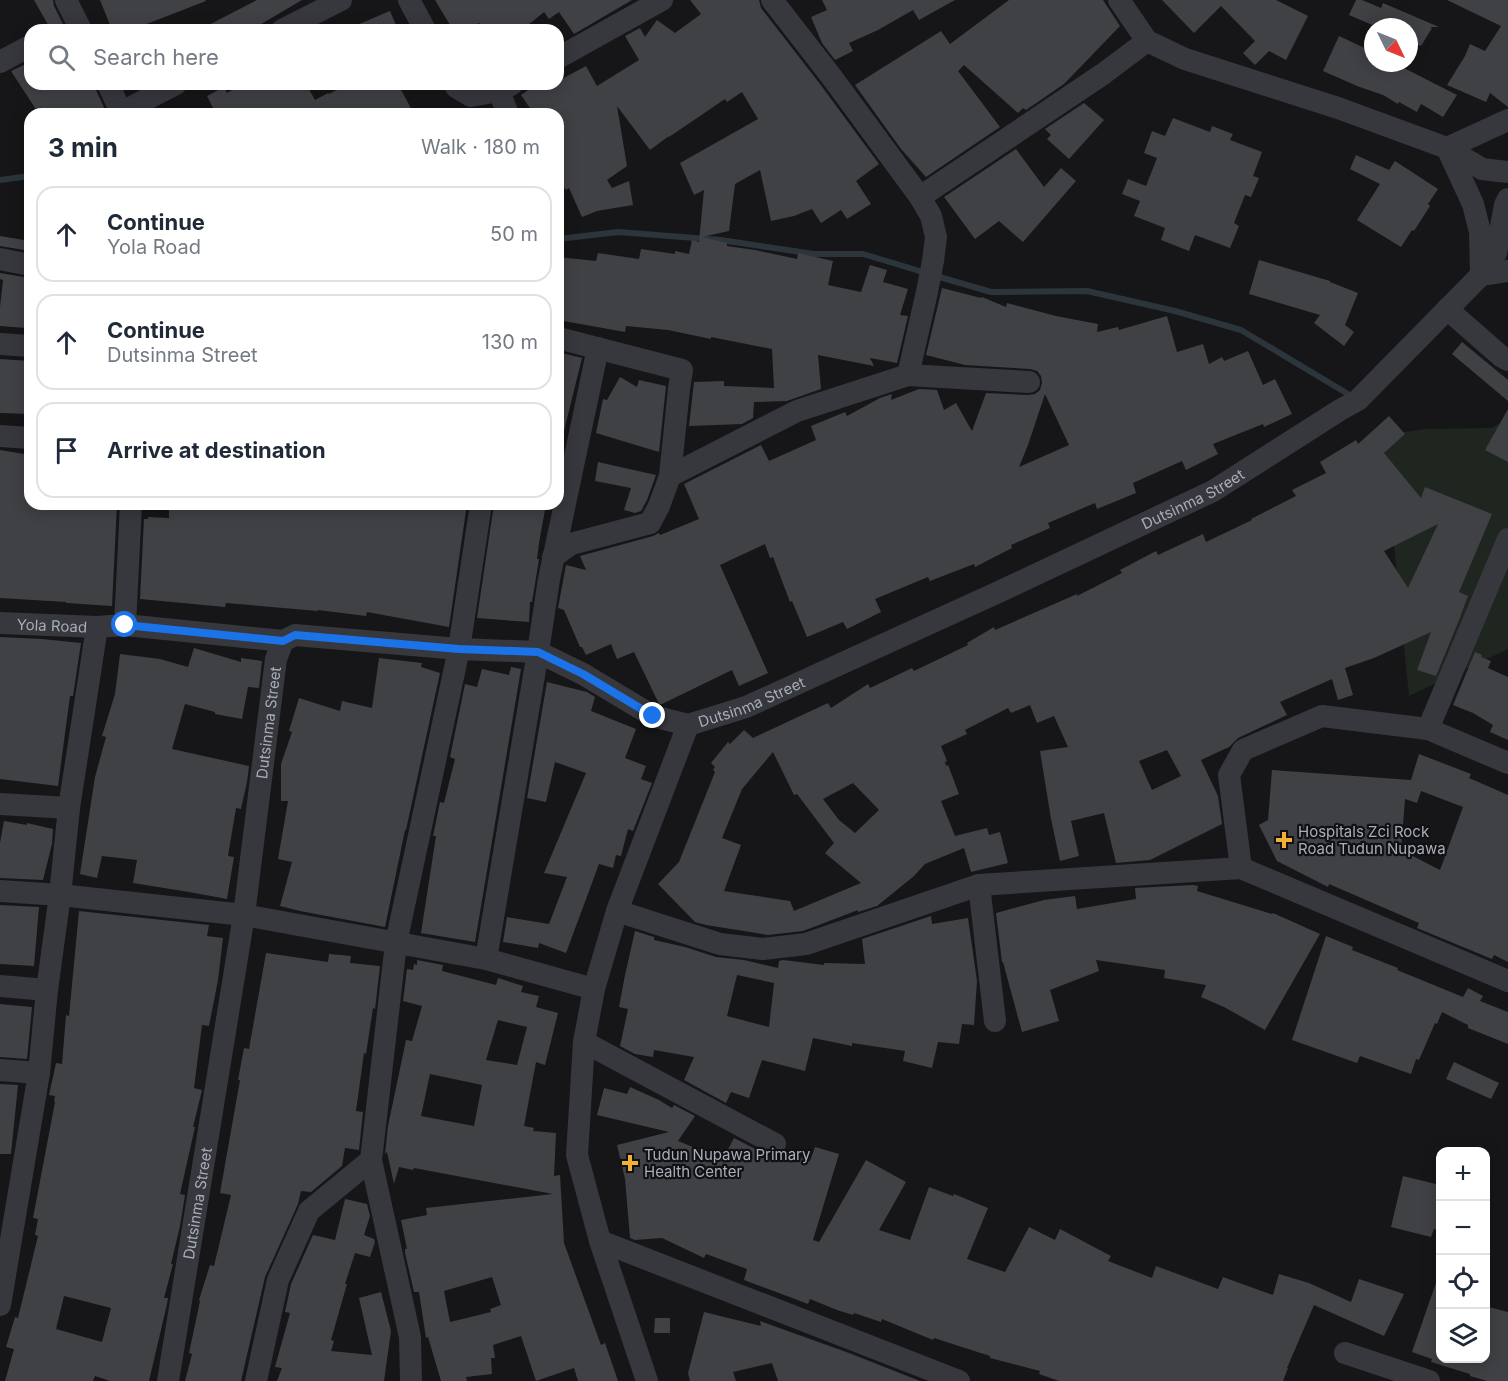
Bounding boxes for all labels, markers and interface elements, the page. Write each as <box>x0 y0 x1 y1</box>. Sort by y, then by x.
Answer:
north arrow <box>1364 18 1418 72</box>
search box <box>24 24 564 90</box>
icon: search <box>45 41 78 74</box>
text: Search here <box>93 44 219 70</box>
text: 3 min <box>48 132 118 163</box>
text: Walk · 180 m <box>421 135 540 159</box>
text: Continue <box>107 209 205 235</box>
icon: ahead <box>50 218 83 251</box>
text: 50 m <box>490 222 538 246</box>
text: Yola Road <box>107 235 201 259</box>
text: Continue <box>107 317 205 343</box>
icon: ahead <box>50 326 83 359</box>
text: 130 m <box>482 330 538 354</box>
text: Dutsinma Street <box>107 343 258 367</box>
icon: arrive <box>50 434 83 467</box>
text: Arrive at destination <box>107 437 326 463</box>
street label: Dutsinma Street <box>1138 464 1248 533</box>
route start <box>111 611 137 637</box>
street label: Yola Road <box>16 614 88 636</box>
street label: Dutsinma Street <box>252 665 284 780</box>
street label: Dutsinma Street <box>696 672 808 731</box>
route end <box>639 702 665 728</box>
place label: Hospitals Zci Rock Road Tudun Nupawa <box>1298 822 1446 858</box>
marker: Hospitals Zci Rock Road Tudun Nupawa <box>1275 831 1293 849</box>
place label: Tudun Nupawa Primary Health Center <box>644 1145 811 1181</box>
street label: Dutsinma Street <box>178 1146 215 1261</box>
map controls <box>1436 1147 1490 1363</box>
button: + <box>1436 1147 1490 1201</box>
marker: Tudun Nupawa Primary Health Center <box>621 1154 639 1172</box>
button: − <box>1436 1201 1490 1255</box>
button: locate <box>1436 1255 1490 1309</box>
button: layers <box>1436 1309 1490 1363</box>

